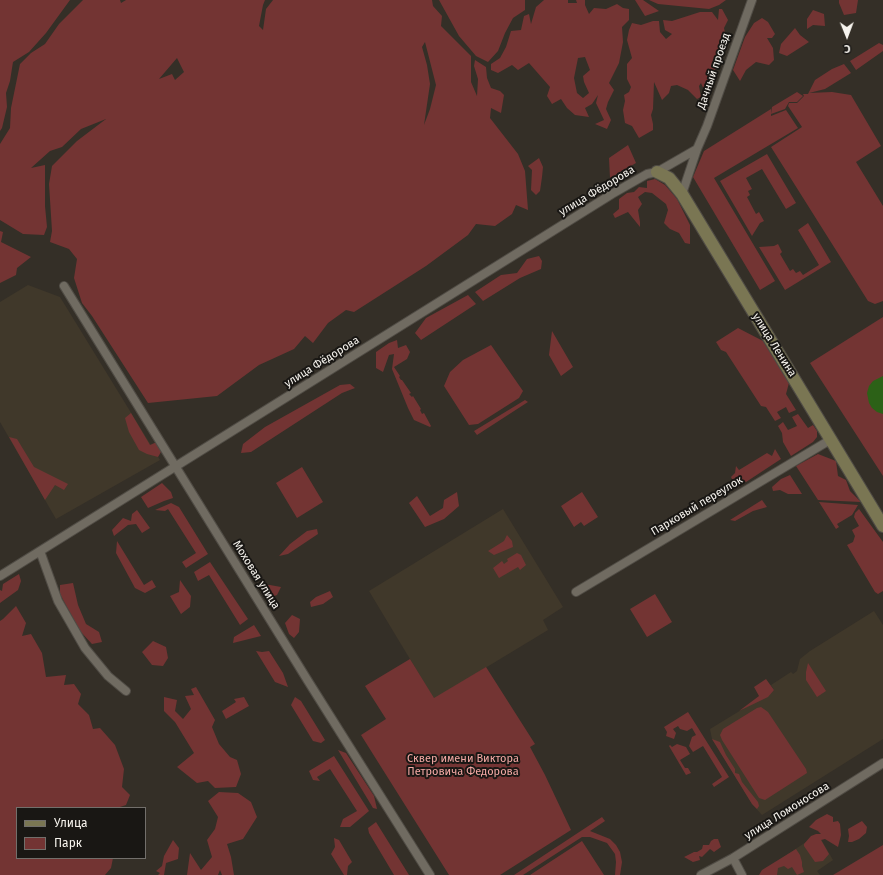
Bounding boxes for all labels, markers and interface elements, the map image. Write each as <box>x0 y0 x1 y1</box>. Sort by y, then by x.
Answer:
north arrow <box>827 16 867 56</box>
street label: Дачный проезд <box>695 31 733 111</box>
text: С <box>844 42 851 55</box>
street label: улица Фёдорова <box>557 163 637 219</box>
street label: улица Ленина <box>749 311 799 379</box>
street label: улица Фёдорова <box>282 334 362 390</box>
street label: Парковый переулок <box>649 473 745 539</box>
street label: Моховая улица <box>230 538 282 612</box>
park label: Сквер имени Виктора Петровича Федорова <box>407 752 519 778</box>
street label: улица Ломоносова <box>742 780 832 842</box>
legend <box>16 807 146 859</box>
text: Улица <box>54 816 88 830</box>
text: Парк <box>54 836 82 850</box>

